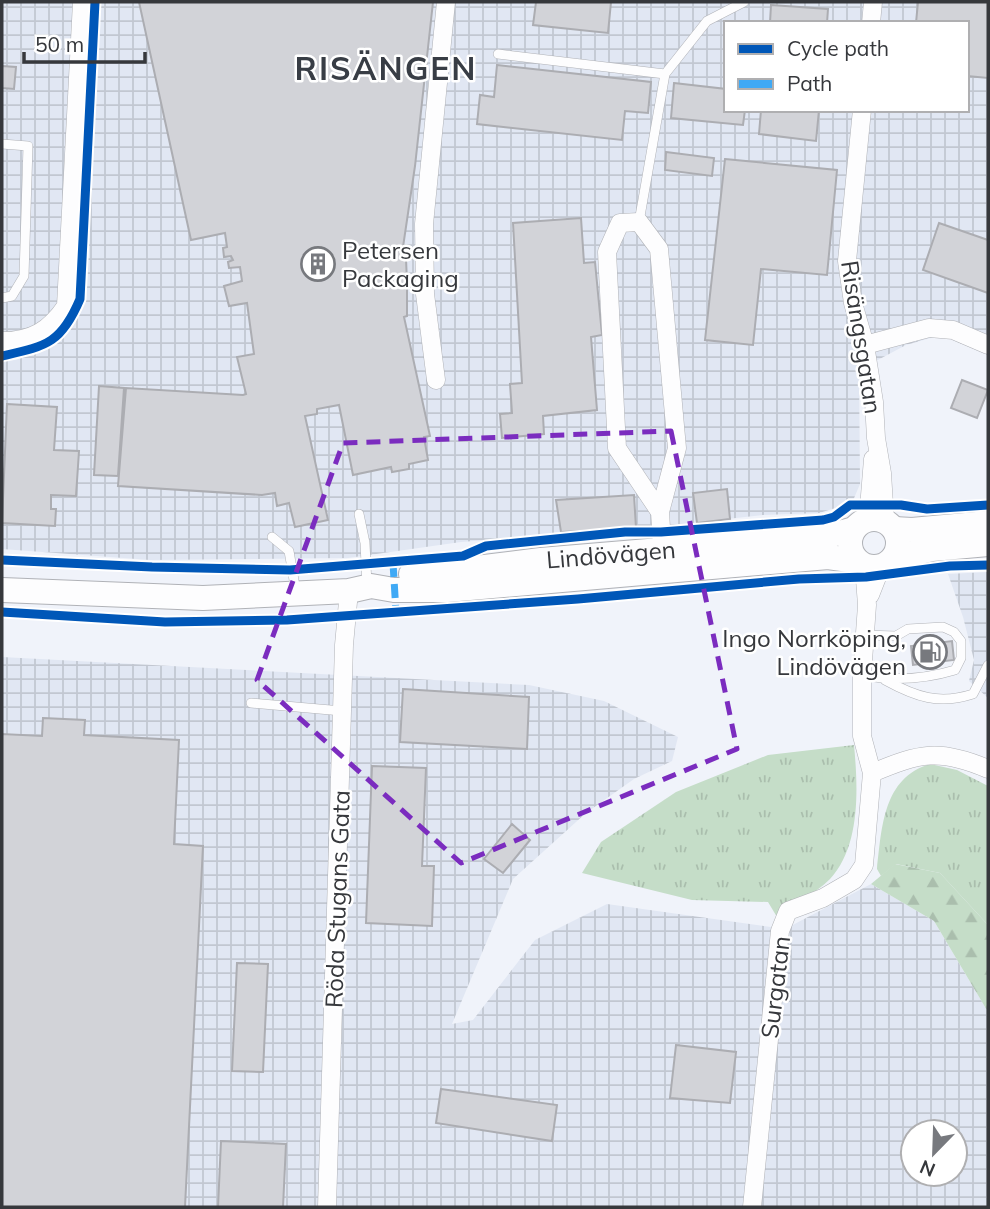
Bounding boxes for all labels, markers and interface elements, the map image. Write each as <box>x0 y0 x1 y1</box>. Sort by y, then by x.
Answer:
scale bar <box>24 21 145 65</box>
legend <box>724 21 969 112</box>
text: 50 m <box>35 31 84 57</box>
text: Cycle path <box>787 35 889 61</box>
district label: RISÄNGEN <box>294 48 478 88</box>
text: Path <box>787 70 832 96</box>
place label: Petersen Packaging <box>342 235 459 293</box>
building icon: Petersen Packaging <box>299 245 337 283</box>
street label: Risängsgatan <box>835 258 889 416</box>
street label: Lindövägen <box>545 534 677 574</box>
place label: Ingo Norrköping, Lindövägen <box>722 623 906 681</box>
fuel station icon: Ingo Norrköping, Lindövägen <box>911 633 949 671</box>
street label: Röda Stugans Gata <box>318 789 356 1009</box>
street label: Surgatan <box>754 934 796 1040</box>
north arrow <box>899 1118 969 1188</box>
text: N <box>916 1155 939 1182</box>

